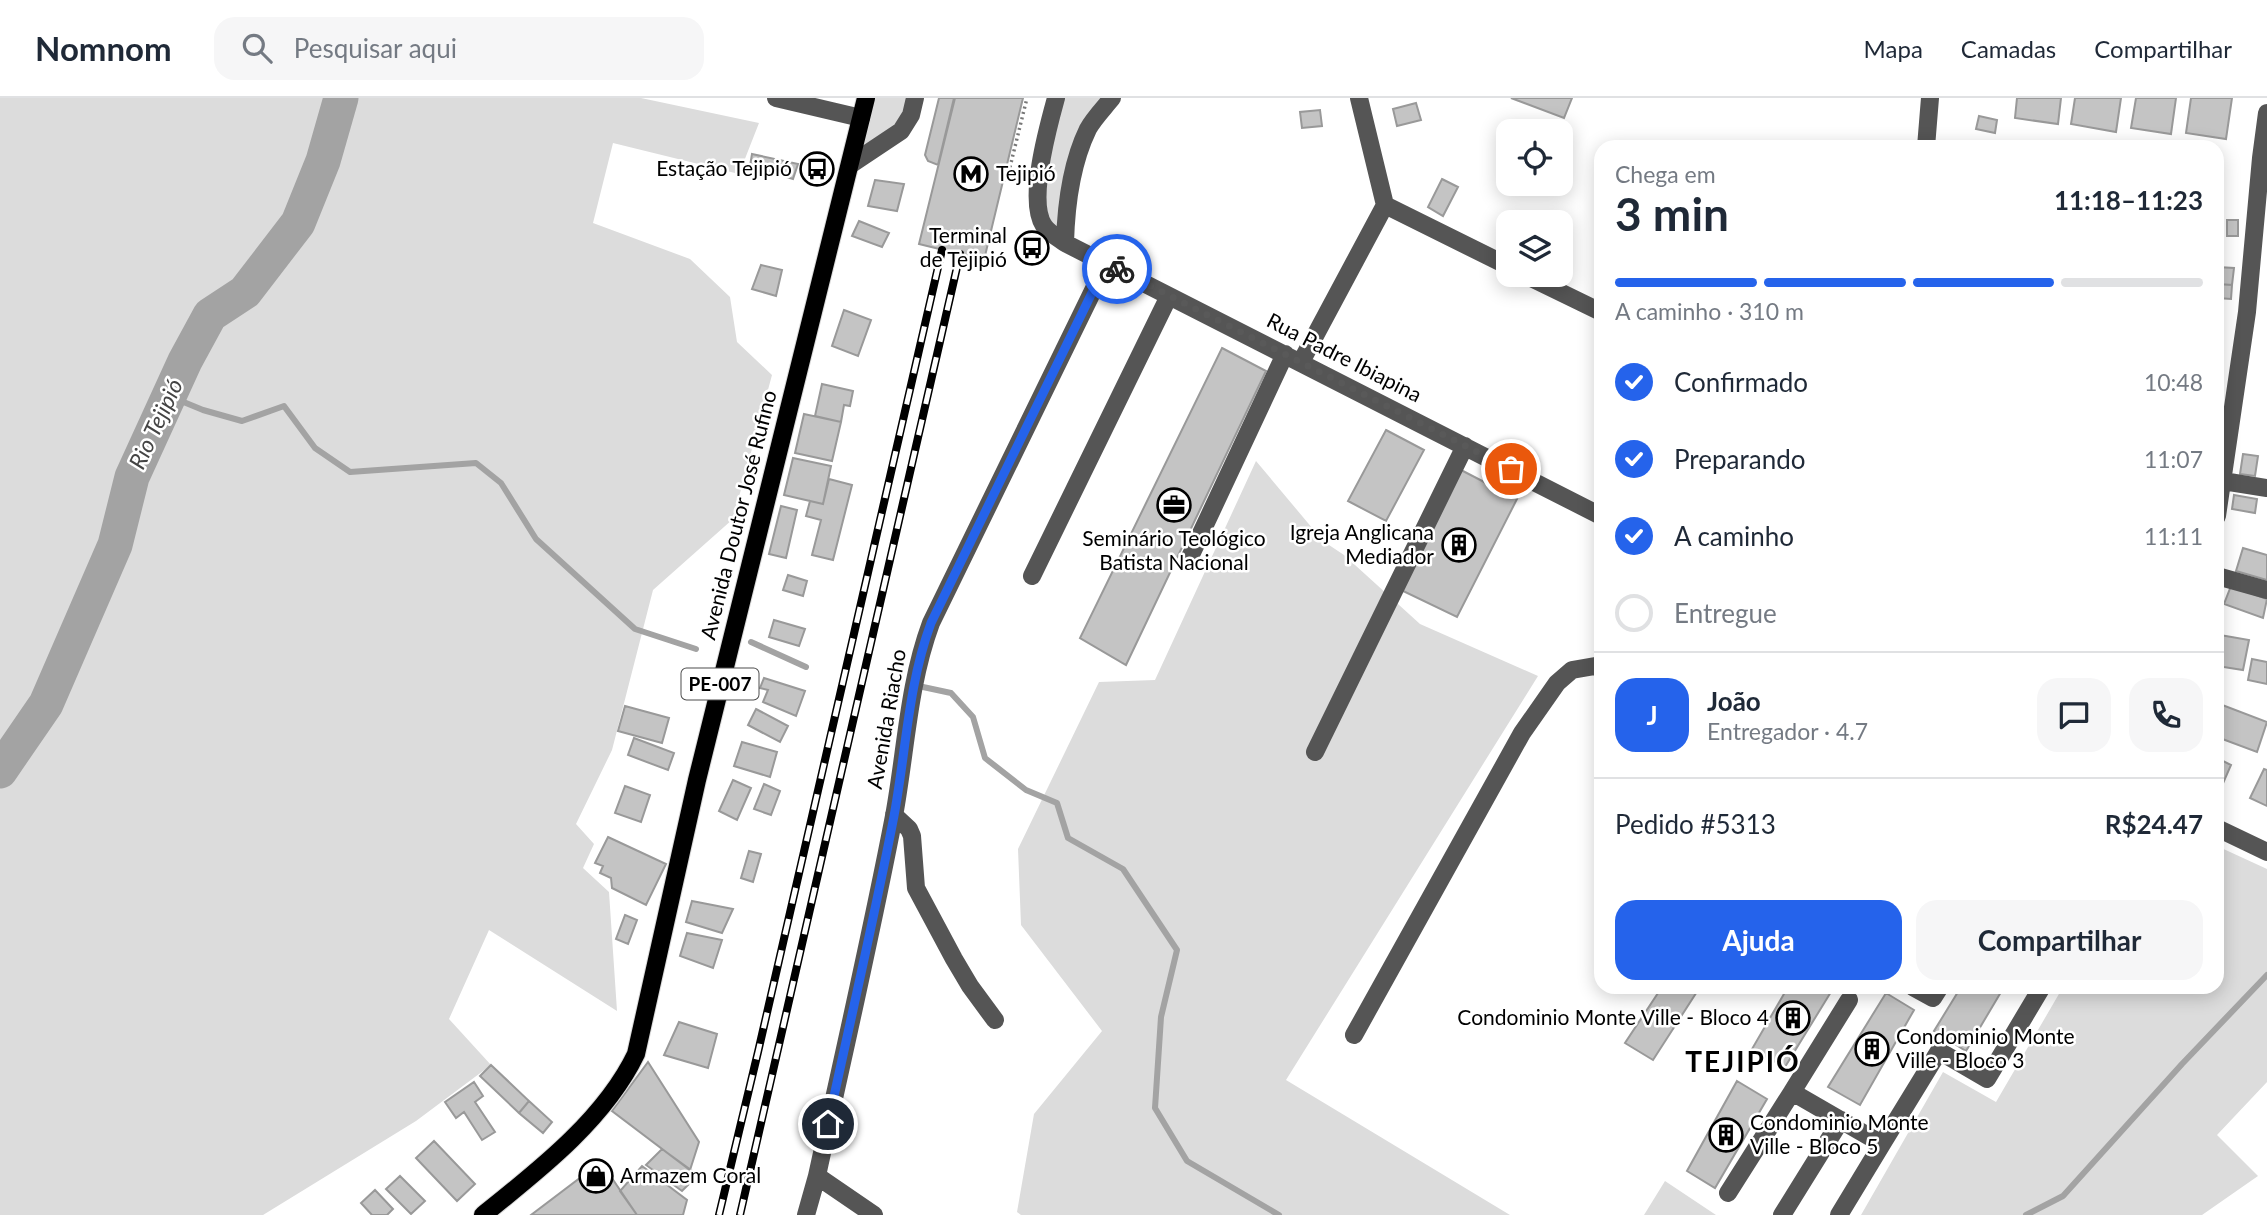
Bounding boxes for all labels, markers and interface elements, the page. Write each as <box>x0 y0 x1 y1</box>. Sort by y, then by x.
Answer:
search box <box>214 17 704 80</box>
text: Nomnom <box>35 28 172 68</box>
icon: search <box>238 29 276 67</box>
text: Pesquisar aqui <box>294 32 457 64</box>
text: Mapa <box>1864 34 1923 63</box>
text: Camadas <box>1961 34 2056 63</box>
text: Compartilhar <box>2094 34 2232 63</box>
map controls <box>1496 119 1573 287</box>
button: locate <box>1496 119 1573 196</box>
bus stop icon: Estação Tejipió <box>798 150 836 188</box>
place label: Estação Tejipió <box>656 155 792 180</box>
metro station icon: Tejipió <box>952 155 990 193</box>
place label: Tejipió <box>996 160 1056 185</box>
text: Chega em <box>1615 160 1716 188</box>
text: 11:18–11:23 <box>2054 184 2203 216</box>
text: 3 min <box>1615 186 1729 241</box>
button: layers <box>1496 210 1573 287</box>
place label: Terminal de Tejipió <box>920 222 1007 271</box>
bus stop icon: Terminal de Tejipió <box>1013 229 1051 267</box>
courier <box>1082 234 1152 304</box>
icon: bike <box>1098 250 1136 288</box>
text: A caminho · 310 m <box>1615 297 1804 325</box>
street label: Rua Padre Ibiapina <box>1263 307 1426 406</box>
icon: check <box>1615 363 1653 401</box>
text: Confirmado <box>1674 366 1808 398</box>
text: 10:48 <box>2144 368 2203 396</box>
water label: Rio Tejipió <box>122 374 188 473</box>
street label: Avenida Doutor José Rufino <box>694 387 781 642</box>
pin <box>1481 439 1541 499</box>
icon: check <box>1615 440 1653 478</box>
text: Preparando <box>1674 443 1806 475</box>
text: 11:07 <box>2144 445 2203 473</box>
icon: bag <box>1492 450 1530 488</box>
office icon: Seminário Teológico Batista Nacional <box>1155 486 1193 524</box>
icon: check <box>1615 517 1653 555</box>
place label: Igreja Anglicana Mediador <box>1290 519 1434 568</box>
text: A caminho <box>1674 520 1794 552</box>
text: 11:11 <box>2144 522 2203 550</box>
place label: Seminário Teológico Batista Nacional <box>1082 525 1266 574</box>
building icon: Igreja Anglicana Mediador <box>1440 526 1478 564</box>
text: Entregue <box>1674 597 1777 629</box>
street label: Avenida Riacho <box>861 647 910 791</box>
road number: PE-007 <box>682 668 758 699</box>
button: chat <box>2037 678 2111 752</box>
button: phone <box>2129 678 2203 752</box>
text: João <box>1707 685 1761 717</box>
text: J <box>1646 699 1658 731</box>
text: Entregador · 4.7 <box>1707 717 1868 745</box>
text: Pedido #5313 <box>1615 808 1776 840</box>
text: R$24.47 <box>2105 808 2203 840</box>
button: Ajuda <box>1615 900 1902 980</box>
button: Compartilhar <box>1916 900 2203 980</box>
building icon: Condominio Monte Ville - Bloco 4 <box>1774 999 1812 1037</box>
place label: Condominio Monte Ville - Bloco 4 <box>1457 1004 1769 1029</box>
place label: Condominio Monte Ville - Bloco 3 <box>1896 1023 2075 1072</box>
building icon: Condominio Monte Ville - Bloco 3 <box>1853 1030 1891 1068</box>
district label: TEJIPIÓ <box>1685 1044 1801 1078</box>
pin <box>798 1094 858 1154</box>
icon: home <box>809 1105 847 1143</box>
place label: Condominio Monte Ville - Bloco 5 <box>1750 1109 1929 1158</box>
building icon: Condominio Monte Ville - Bloco 5 <box>1707 1116 1745 1154</box>
shop icon: Armazem Coral <box>577 1157 615 1195</box>
place label: Armazem Coral <box>620 1162 761 1187</box>

